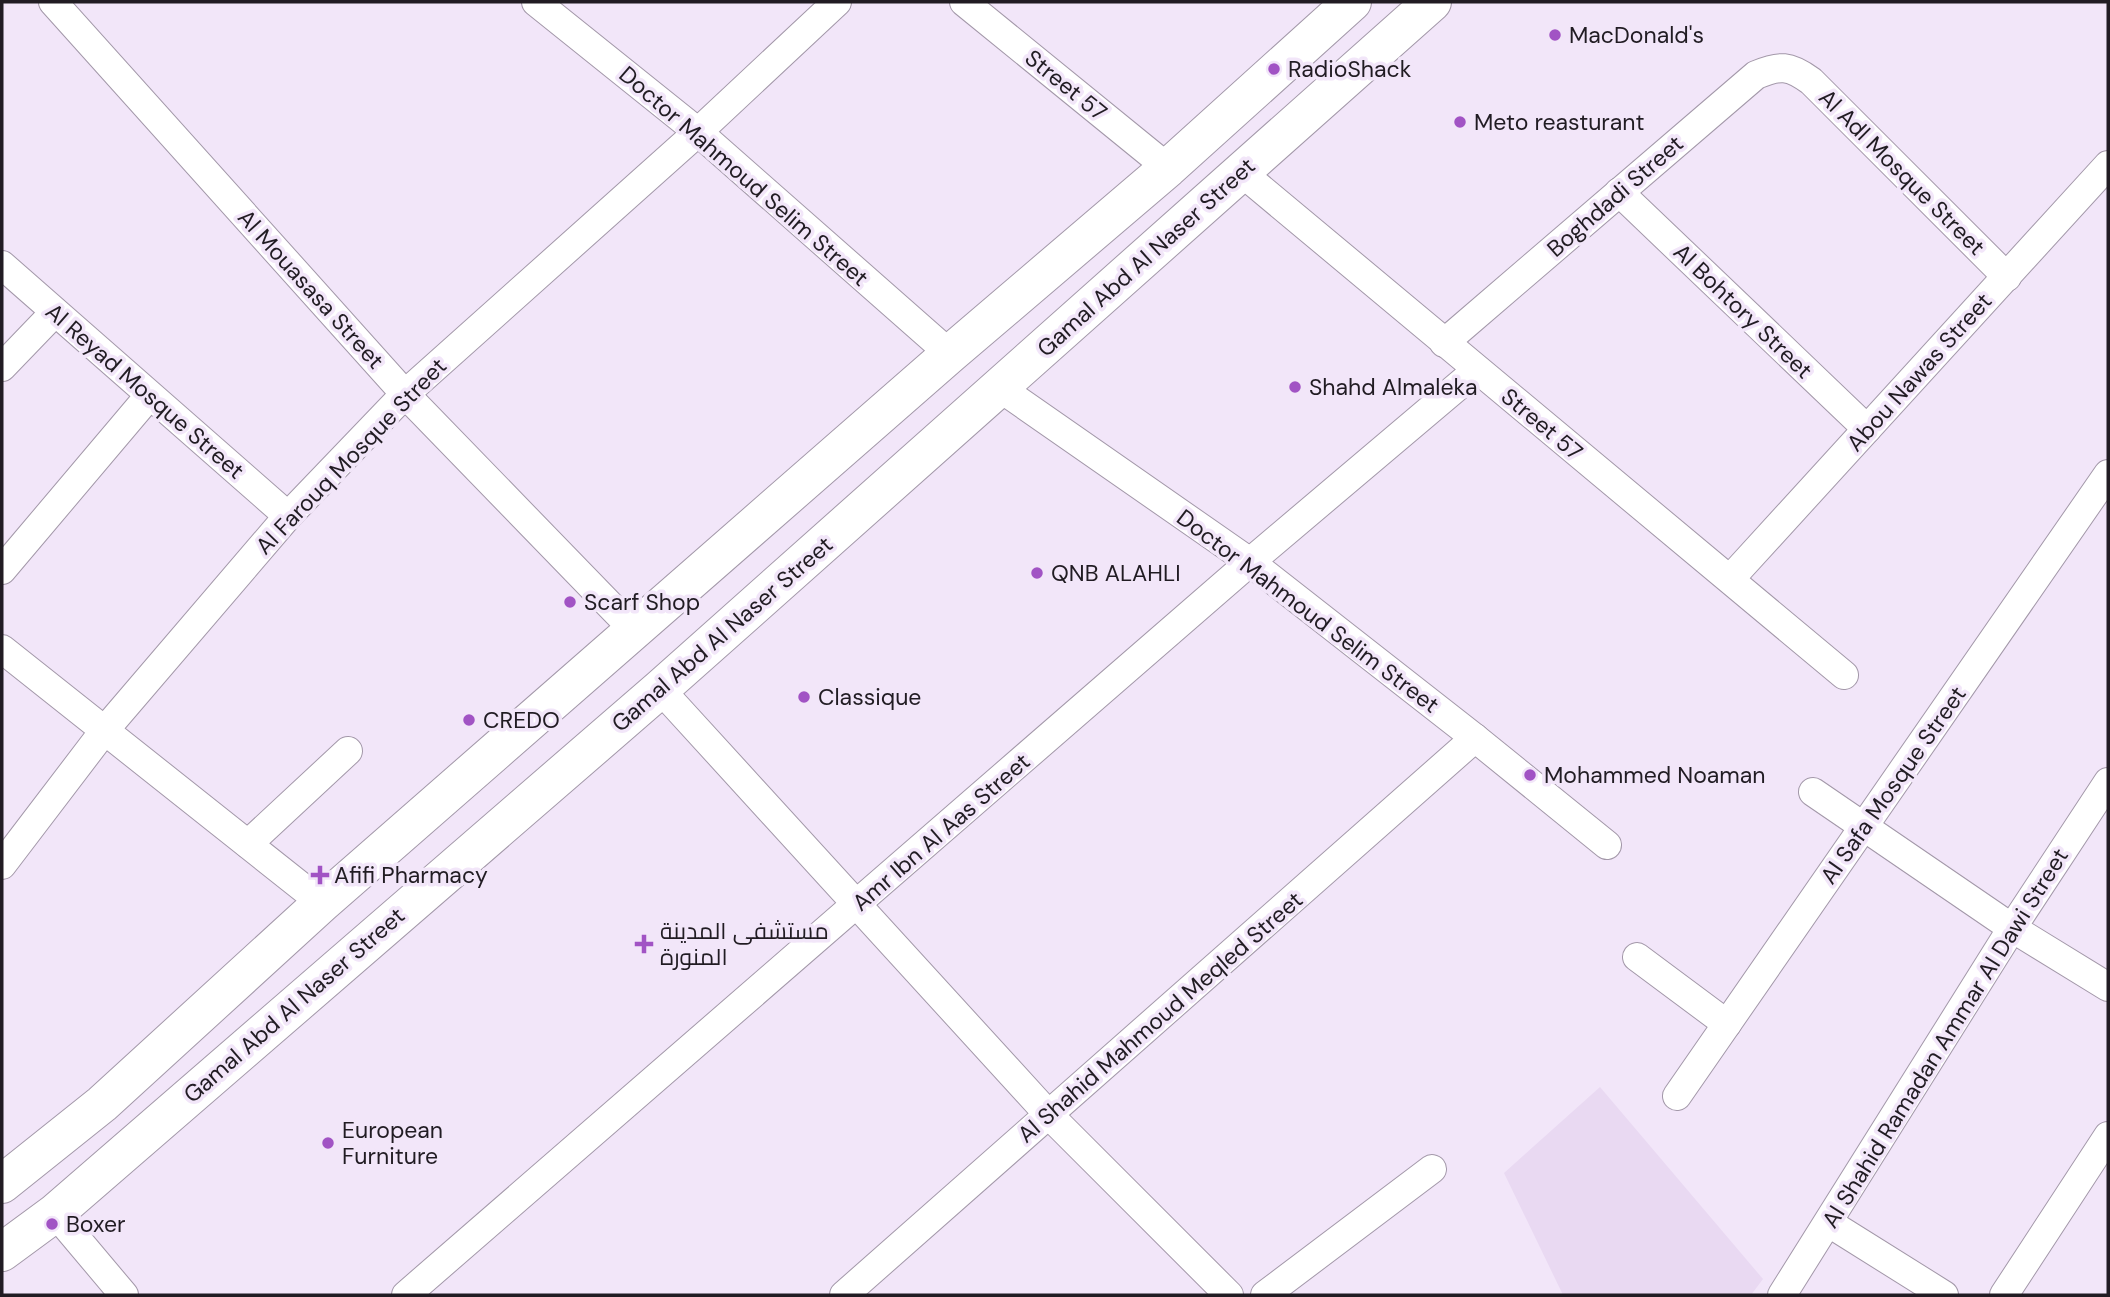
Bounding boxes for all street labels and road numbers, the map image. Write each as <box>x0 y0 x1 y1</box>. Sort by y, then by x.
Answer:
street label: Street 57 <box>1019 43 1113 127</box>
street label: Doctor Mahmoud Selim Street <box>613 59 875 293</box>
street label: Al Adl Mosque Street <box>1812 82 1992 262</box>
street label: Boghdadi Street <box>1541 128 1689 264</box>
street label: Gamal Abd Al Naser Street <box>1031 151 1261 363</box>
street label: Al Mouasasa Street <box>231 203 391 375</box>
street label: Al Bohtory Street <box>1667 237 1819 385</box>
street label: Abou Nawas Street <box>1840 286 1998 458</box>
street label: Al Reyad Mosque Street <box>39 296 251 486</box>
street label: Al Farouq Mosque Street <box>249 351 453 561</box>
street label: Street 57 <box>1495 381 1589 467</box>
street label: Doctor Mahmoud Selim Street <box>1171 502 1445 720</box>
street label: Gamal Abd Al Naser Street <box>605 530 839 738</box>
street label: Al Safa Mosque Street <box>1813 680 1973 890</box>
street label: Amr Ibn Al Aas Street <box>846 746 1036 918</box>
street label: Al Shahid Ramadan Ammar Al Dawi Street <box>1815 842 2075 1234</box>
street label: Al Shahid Mahmoud Meqled Street <box>1011 885 1309 1149</box>
street label: Gamal Abd Al Naser Street <box>177 901 411 1109</box>

